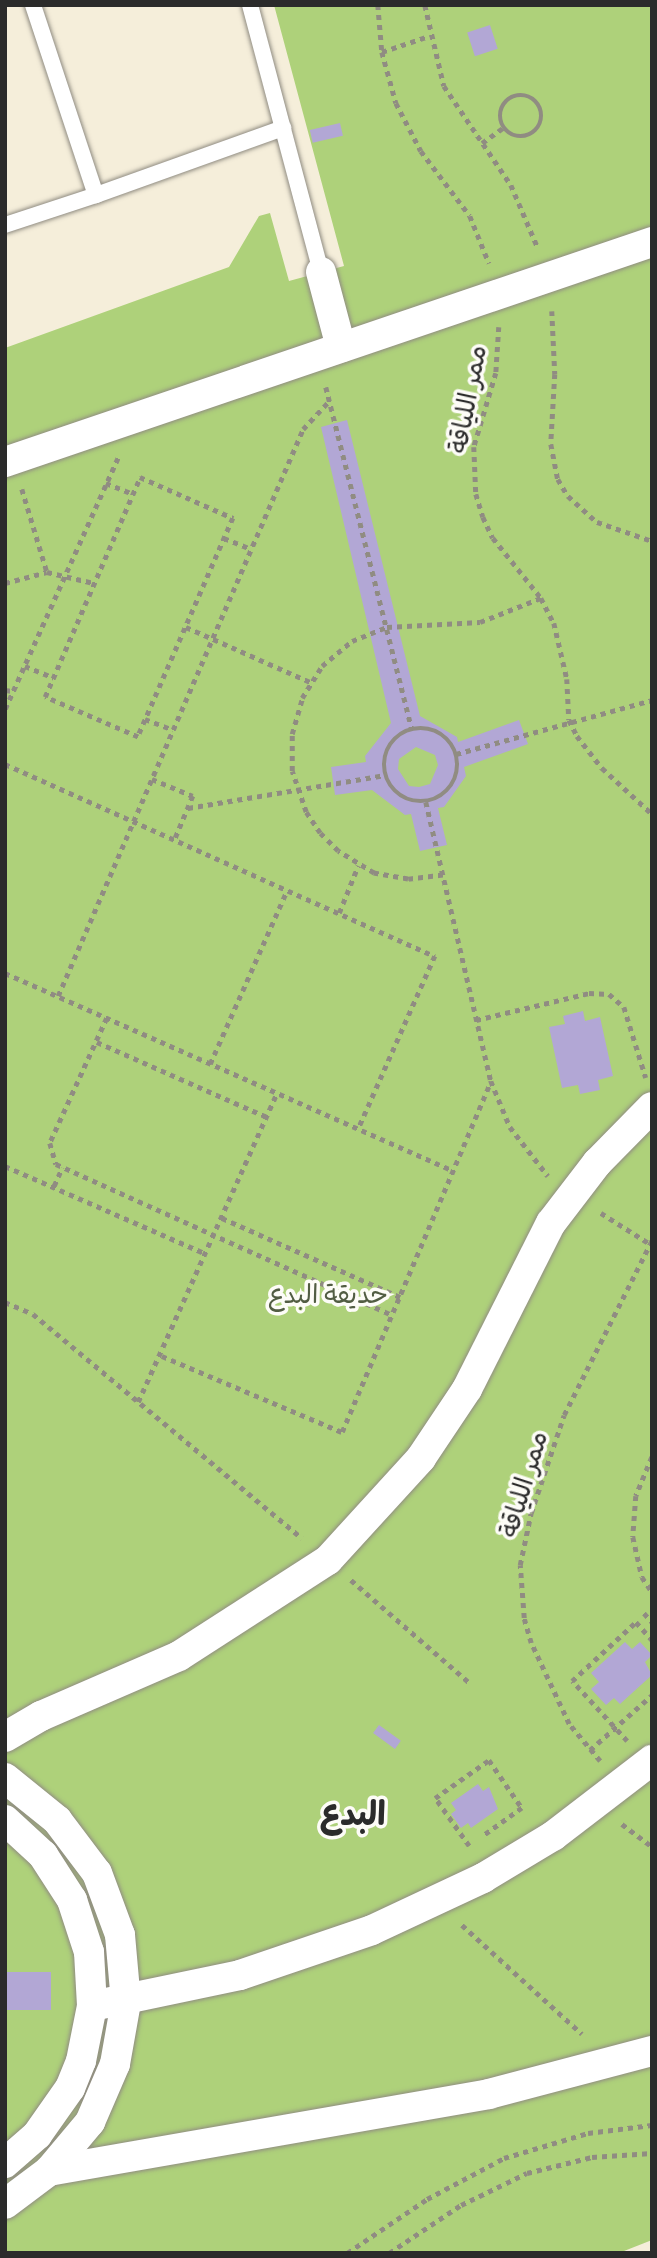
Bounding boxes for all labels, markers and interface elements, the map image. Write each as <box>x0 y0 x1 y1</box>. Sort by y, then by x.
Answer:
street label: ممر اللياقة <box>441 342 493 456</box>
park label: حديقة البدع <box>268 1278 388 1310</box>
street label: ممر اللياقة <box>492 1427 554 1541</box>
district label: البدع <box>320 1794 386 1834</box>

